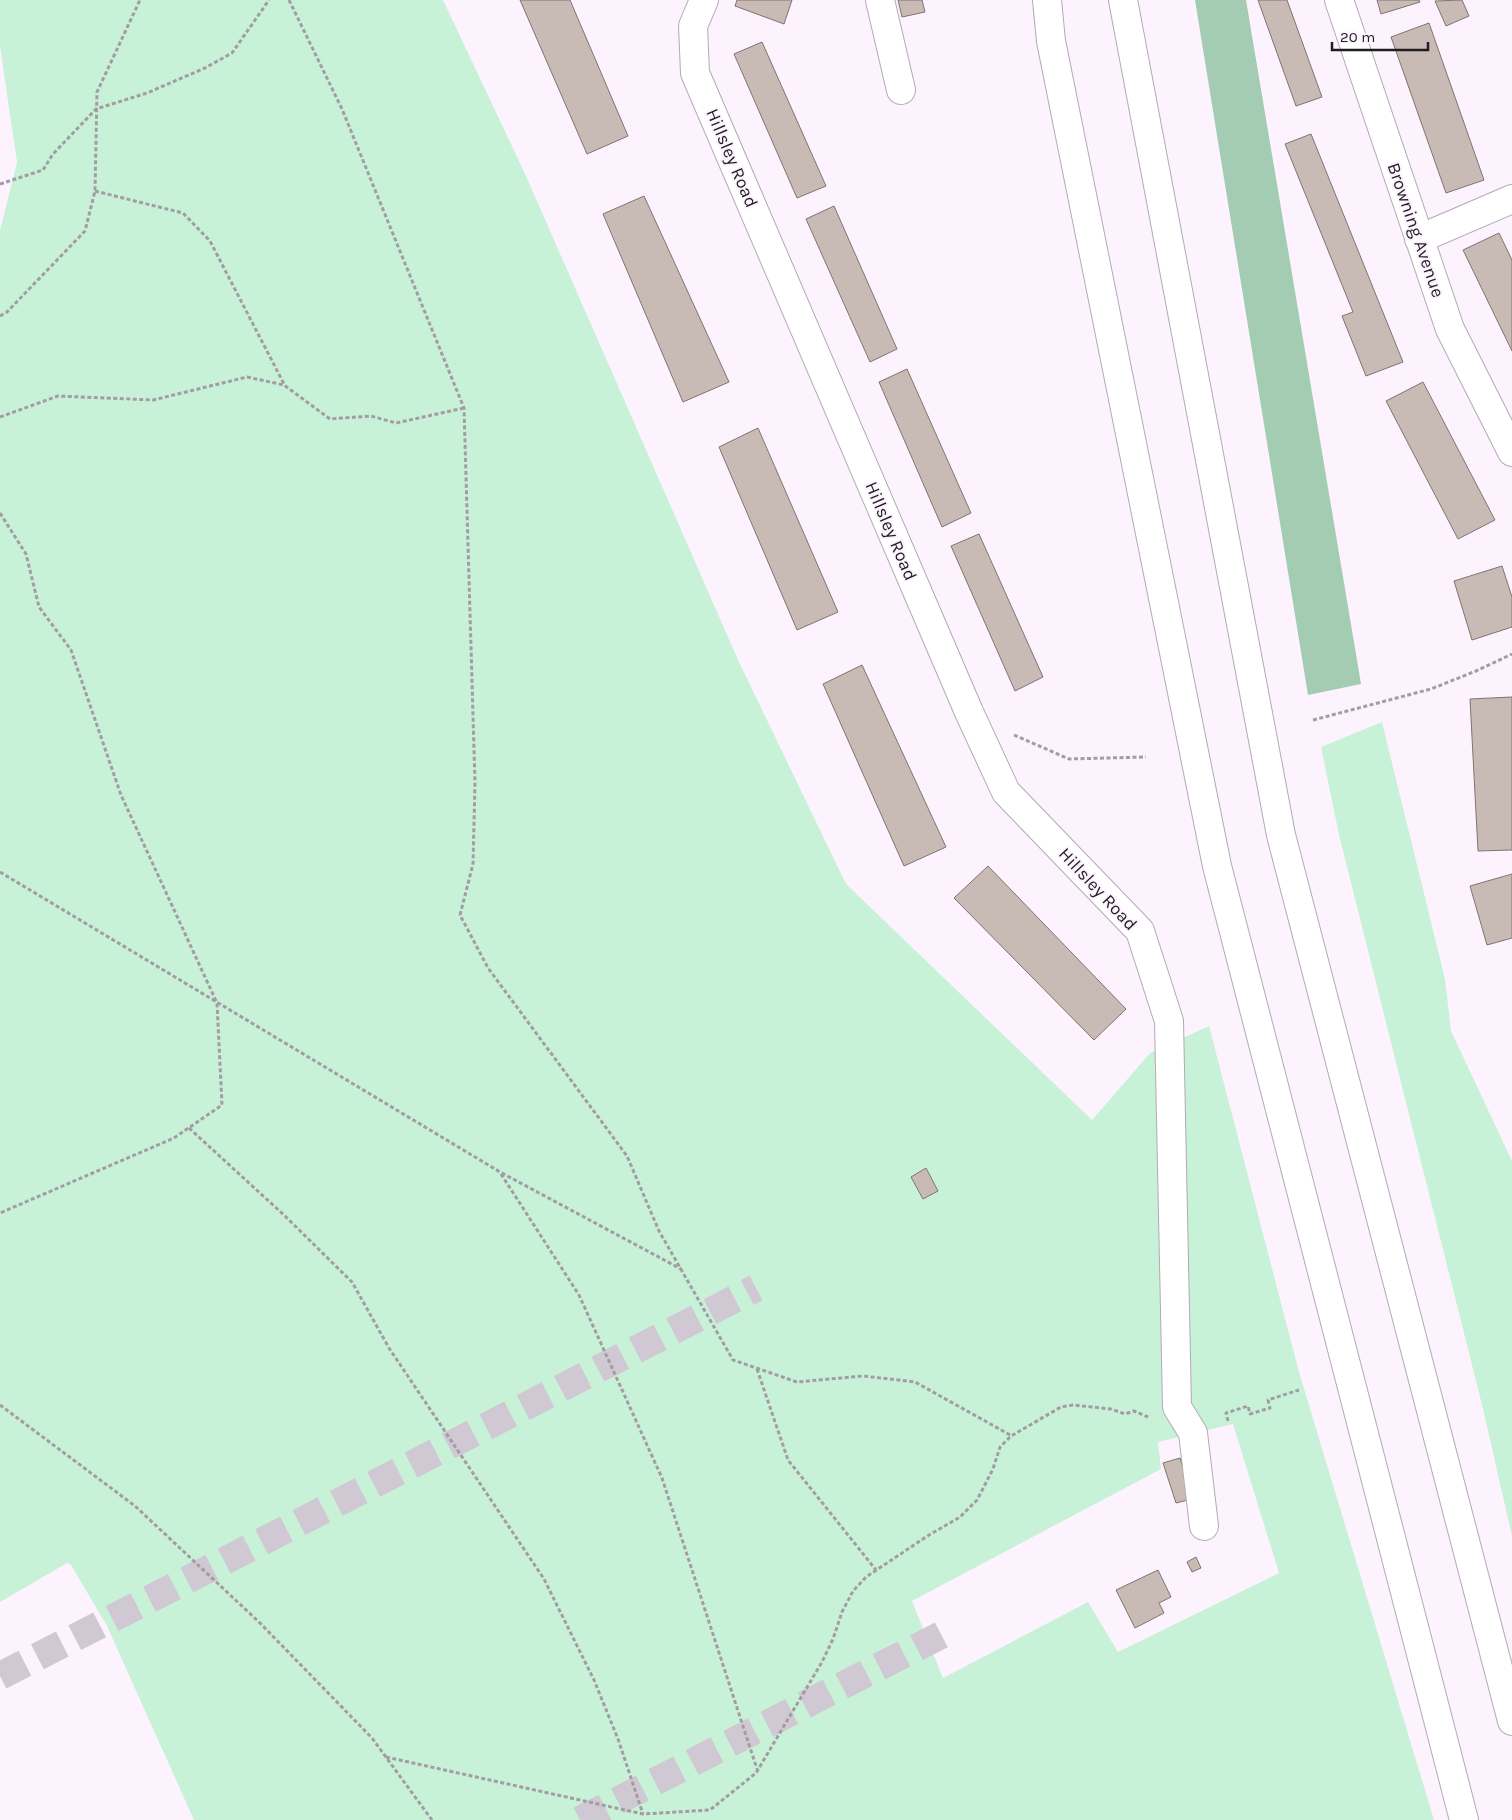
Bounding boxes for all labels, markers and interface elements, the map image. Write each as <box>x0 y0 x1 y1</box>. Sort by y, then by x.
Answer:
scale bar <box>1332 20 1428 52</box>
text: 20 m <box>1340 28 1375 46</box>
street label: Hillsley Road <box>701 105 763 211</box>
street label: Browning Avenue <box>1383 160 1449 300</box>
street label: Hillsley Road <box>860 478 922 584</box>
street label: Hillsley Road <box>1054 843 1142 935</box>

